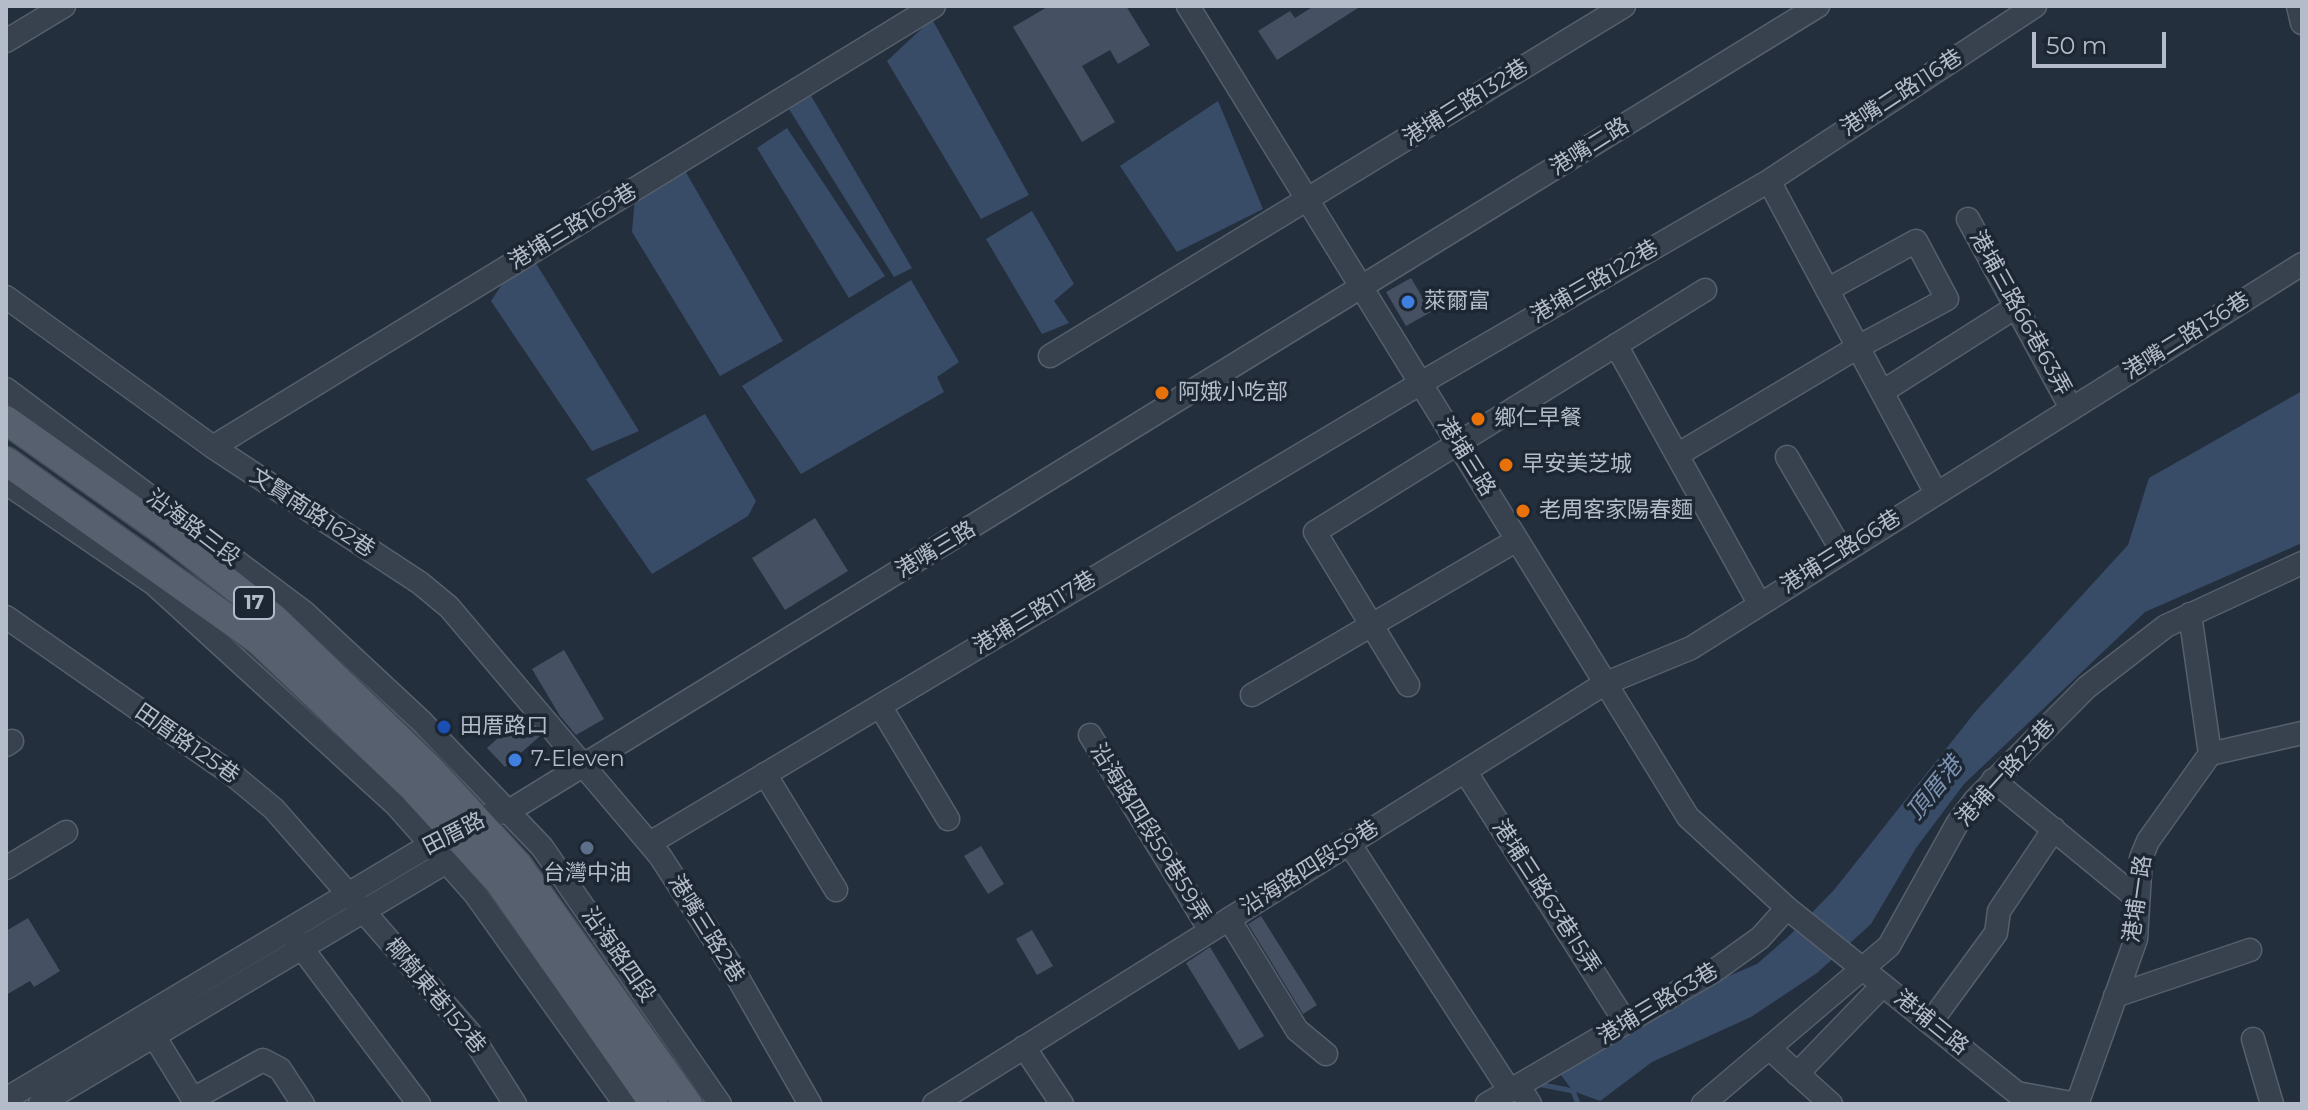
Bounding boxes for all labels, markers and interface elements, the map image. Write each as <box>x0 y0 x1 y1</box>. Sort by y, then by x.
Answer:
scale bar <box>2036 16 2170 66</box>
text: 50 m <box>2046 31 2107 60</box>
street label: 港嘴二路116巷 <box>1836 44 1968 142</box>
street label: 港埔三路132巷 <box>1398 54 1534 152</box>
street label: 港嘴二路 <box>1546 112 1634 182</box>
street label: 港埔三路169巷 <box>504 178 642 276</box>
street label: 港埔三路66巷63弄 <box>1964 226 2076 400</box>
street label: 港埔三路122巷 <box>1527 235 1663 329</box>
street label: 港嘴二路136巷 <box>2119 287 2255 385</box>
place label: 萊爾富 <box>1424 289 1490 315</box>
marker: 萊爾富 <box>1399 293 1417 311</box>
place label: 阿娥小吃部 <box>1178 380 1288 406</box>
marker: 阿娥小吃部 <box>1153 384 1171 402</box>
place label: 鄉仁早餐 <box>1494 406 1582 432</box>
marker: 鄉仁早餐 <box>1469 410 1487 428</box>
street label: 港埔三路 <box>1431 413 1501 501</box>
place label: 早安美芝城 <box>1522 452 1632 478</box>
marker: 早安美芝城 <box>1497 456 1515 474</box>
street label: 文賢南路162巷 <box>244 463 380 563</box>
street label: 沿海路三段 <box>141 484 245 572</box>
place label: 老周客家陽春麵 <box>1539 498 1693 524</box>
marker: 老周客家陽春麵 <box>1514 502 1532 520</box>
street label: 港埔三路66巷 <box>1776 505 1906 599</box>
street label: 港嘴三路 <box>891 516 981 584</box>
street label: 港埔三路117巷 <box>969 566 1101 660</box>
road number: 17 <box>234 587 274 619</box>
street label: 田厝路125巷 <box>130 699 244 789</box>
place label: 田厝路口 <box>460 714 548 740</box>
street label: 港埔一路23巷 <box>1951 714 2061 832</box>
marker: 田厝路口 <box>435 718 453 736</box>
street label: 沿海路四段59巷59弄 <box>1084 739 1216 927</box>
place label: 7-Eleven <box>531 747 625 773</box>
marker: 7-Eleven <box>506 751 524 769</box>
water label: 頂厝港 <box>1901 752 1969 826</box>
street label: 田厝路 <box>419 807 489 861</box>
street label: 沿海路四段59巷 <box>1236 815 1384 921</box>
street label: 港埔三路63巷15弄 <box>1486 815 1606 979</box>
marker: 台灣中油 <box>578 839 596 857</box>
street label: 港埔一路 <box>2119 854 2157 944</box>
place label: 台灣中油 <box>543 861 631 887</box>
street label: 港嘴三路2巷 <box>662 870 750 988</box>
street label: 沿海路四段 <box>576 902 660 1008</box>
street label: 椰樹東巷152巷 <box>379 933 491 1059</box>
street label: 港埔三路63巷 <box>1593 958 1723 1050</box>
street label: 港埔三路 <box>1888 985 1974 1061</box>

